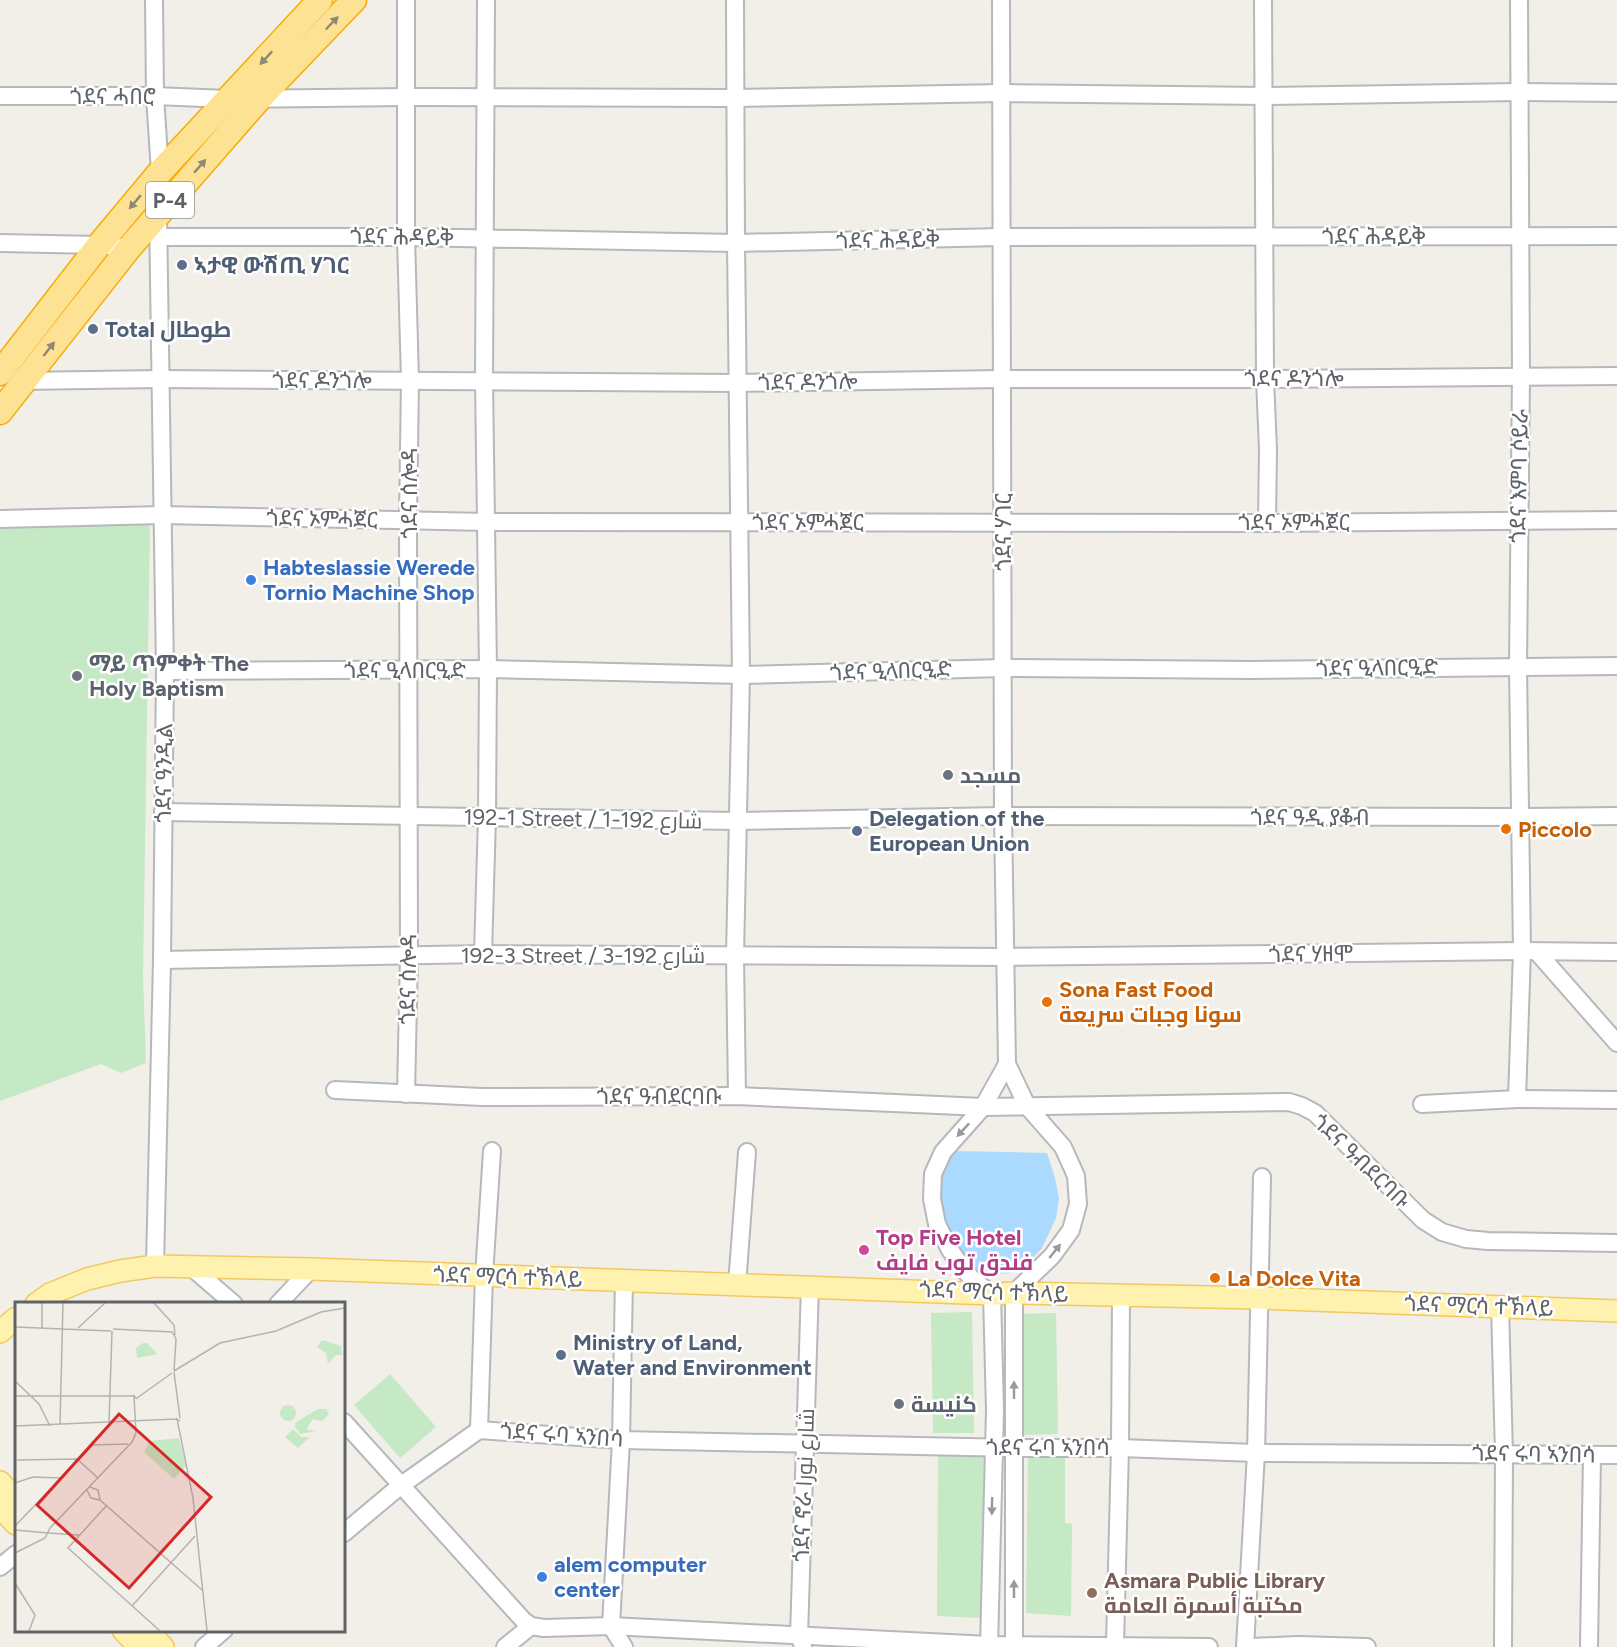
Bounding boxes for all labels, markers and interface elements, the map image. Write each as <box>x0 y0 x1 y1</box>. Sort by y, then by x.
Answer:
one-way arrow <box>325 15 339 30</box>
one-way arrow <box>259 50 273 64</box>
street label: ጎደና ሓበሮ <box>70 83 156 110</box>
one-way arrow <box>193 159 206 174</box>
road number: P-4 <box>146 182 194 218</box>
one-way arrow <box>128 194 141 210</box>
street label: ጎደና ሕዳይቅ <box>350 223 454 251</box>
street label: ጎደና ሕዳይቅ <box>1322 223 1426 250</box>
street label: ጎደና ሕዳይቅ <box>836 226 940 254</box>
place label: ኣታዊ ውሽጢ ሃገር <box>194 252 349 279</box>
marker: ኣታዊ ውሽጢ ሃገር <box>175 258 189 272</box>
place label: Total طوطال <box>105 316 231 343</box>
marker: Total طوطال <box>86 322 100 336</box>
one-way arrow <box>42 341 55 357</box>
street label: ጎደና ዶንጎሎ <box>1244 365 1344 392</box>
street label: ጎደና ዶንጎሎ <box>272 367 372 394</box>
street label: ጎደና ዶንጎሎ <box>758 368 858 396</box>
street label: ጎደና እምባ ሶይራ <box>1504 408 1534 543</box>
street label: ጎደና ሰሎዳ <box>396 448 423 538</box>
street label: ጎደና ሃገር <box>990 493 1017 571</box>
street label: ጎደና ኦምሓጀር <box>266 505 378 533</box>
street label: ጎደና ኦምሓጀር <box>752 509 864 536</box>
street label: ጎደና ኦምሓጀር <box>1238 509 1350 536</box>
place label: Habteslassie Werede Tornio Machine Shop <box>263 554 475 606</box>
marker: Habteslassie Werede Tornio Machine Shop <box>244 573 258 587</box>
place label: ማይ ጥምቀት The Holy Baptism <box>89 650 249 702</box>
street label: ጎደና ዒላበርዒድ <box>1316 653 1439 683</box>
street label: ጎደና ዒላበርዒድ <box>830 655 953 687</box>
street label: ጎደና ዒላበርዒድ <box>344 657 466 684</box>
marker: ማይ ጥምቀት The Holy Baptism <box>70 669 84 683</box>
street label: ጎደና ዓንዲል <box>150 723 178 823</box>
place label: مسجد <box>960 762 1021 789</box>
marker: مسجد <box>941 768 955 782</box>
street label: 192-1 Street / شارع 192-1 <box>463 803 703 836</box>
street label: ጎደና ዓዲ ያቆብ <box>1250 804 1370 831</box>
place label: Delegation of the European Union <box>869 805 1045 857</box>
place label: Piccolo <box>1518 816 1592 843</box>
marker: Piccolo <box>1499 822 1513 836</box>
marker: Delegation of the European Union <box>850 824 864 838</box>
street label: ጎደና ሰሎዳ <box>394 933 422 1025</box>
street label: ጎደና ሃዘሞ <box>1269 940 1353 968</box>
street label: 192-3 Street / شارع 192-3 <box>461 942 705 970</box>
place label: Sona Fast Food سونا وجبات سريعة <box>1059 976 1242 1028</box>
marker: Sona Fast Food سونا وجبات سريعة <box>1040 995 1054 1009</box>
street label: ጎደና ዓብደርባቡ <box>597 1083 721 1110</box>
street label: ጎደና ዓብደርባቡ <box>1307 1108 1415 1214</box>
one-way arrow <box>956 1122 970 1137</box>
place label: Top Five Hotel فندق توب فايف <box>876 1224 1033 1276</box>
marker: Top Five Hotel فندق توب فايف <box>857 1243 871 1257</box>
one-way arrow <box>1048 1243 1061 1259</box>
street label: ጎደና ማርሳ ተኽላይ <box>433 1261 583 1293</box>
place label: La Dolce Vita <box>1227 1265 1361 1292</box>
marker: La Dolce Vita <box>1208 1271 1222 1285</box>
street label: ጎደና ማርሳ ተኽላይ <box>919 1276 1069 1308</box>
street label: ጎደና ማርሳ ተኽላይ <box>1404 1290 1554 1322</box>
inset map <box>15 1302 345 1632</box>
place label: Ministry of Land, Water and Environment <box>573 1329 812 1381</box>
marker: Ministry of Land, Water and Environment <box>554 1348 568 1362</box>
one-way arrow <box>1009 1380 1019 1399</box>
place label: كنيسة <box>911 1391 977 1418</box>
marker: كنيسة <box>892 1397 906 1411</box>
street label: ጎደና ኖራ شارع نورا <box>788 1408 821 1562</box>
street label: ጎደና ሩባ ኣንበሳ <box>499 1417 625 1453</box>
street label: ጎደና ሩባ ኣንበሳ <box>986 1434 1110 1461</box>
street label: ጎደና ሩባ ኣንበሳ <box>1472 1439 1596 1469</box>
one-way arrow <box>987 1496 997 1515</box>
place label: alem computer center <box>554 1551 707 1603</box>
place label: Asmara Public Library مكتبة أسمرة العامة <box>1104 1567 1326 1619</box>
marker: alem computer center <box>535 1570 549 1584</box>
one-way arrow <box>1009 1579 1019 1598</box>
marker: Asmara Public Library مكتبة أسمرة العامة <box>1085 1586 1099 1600</box>

